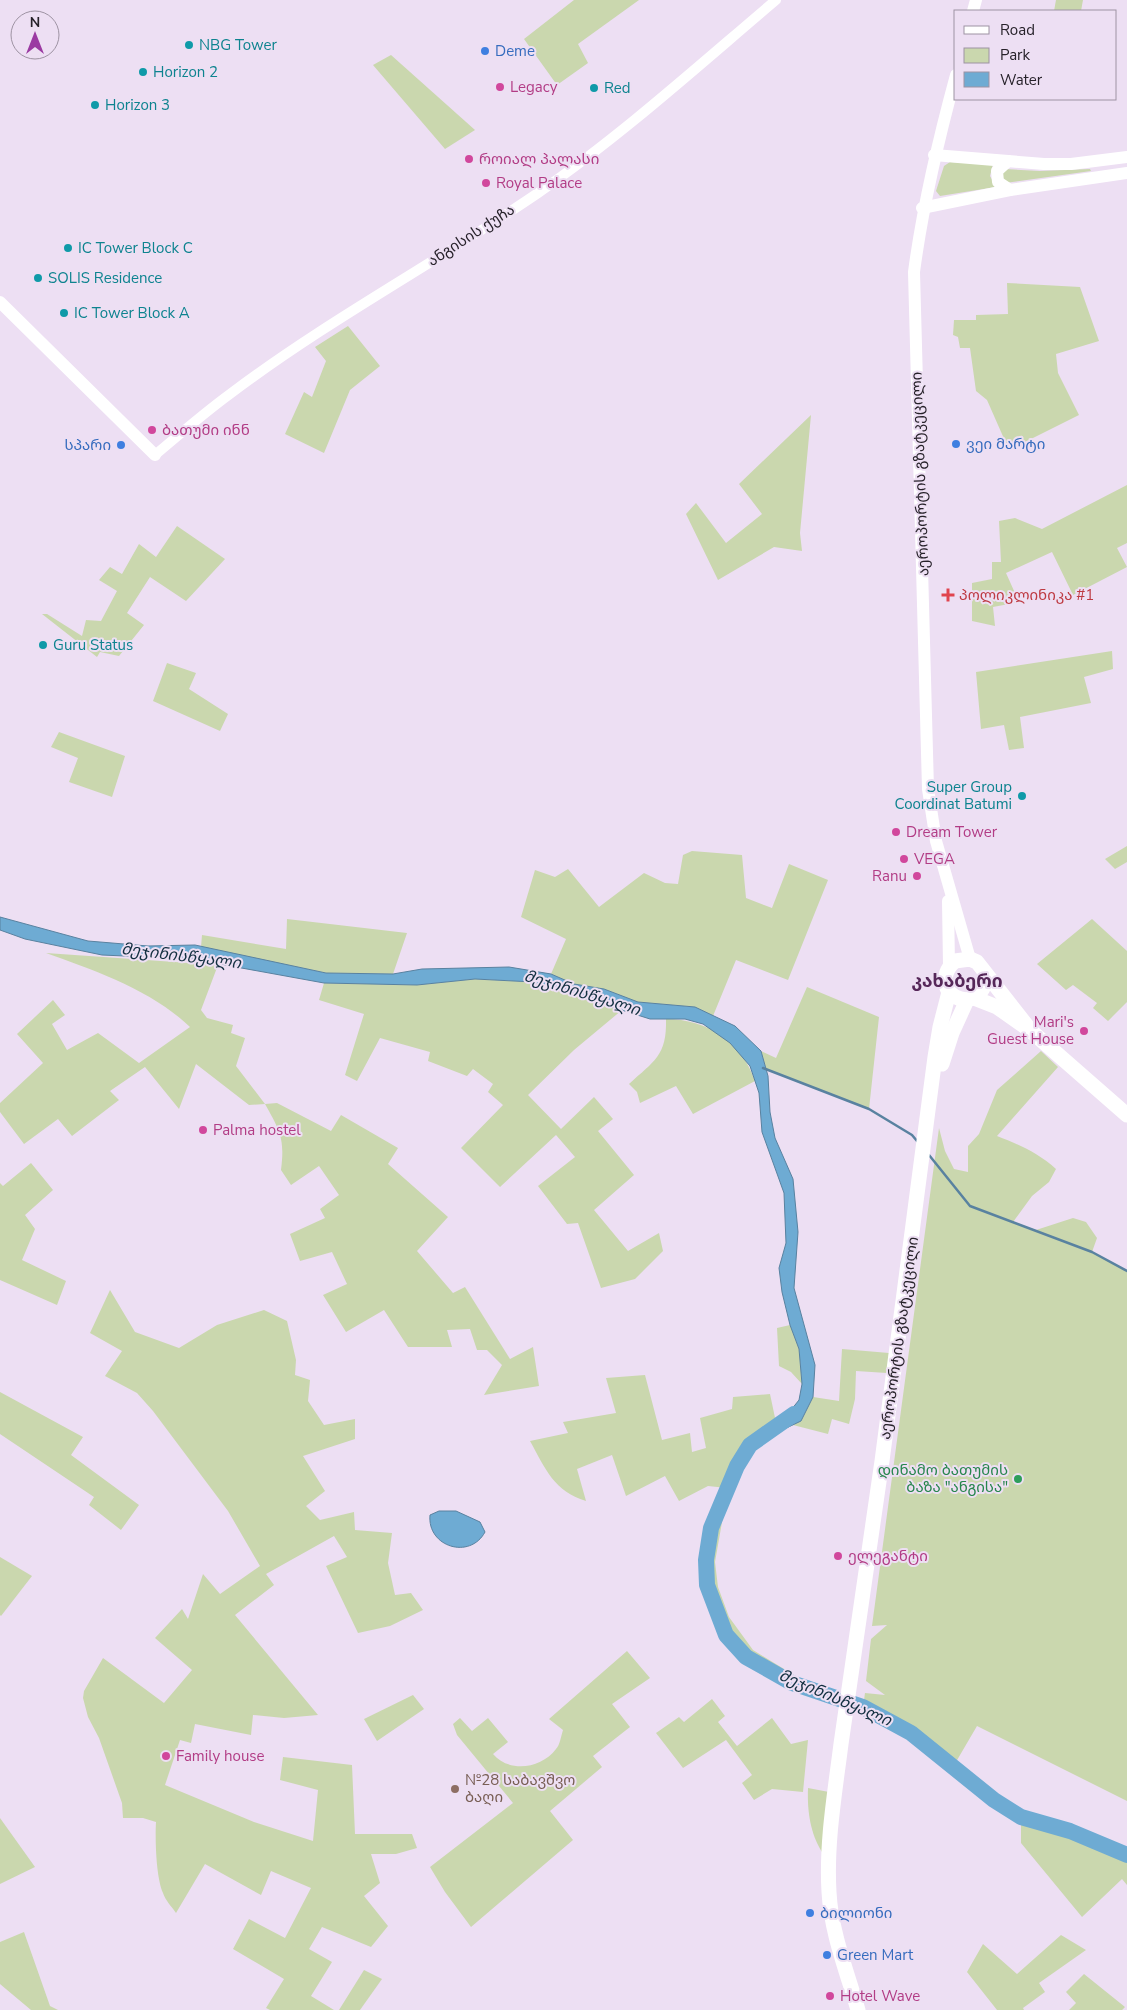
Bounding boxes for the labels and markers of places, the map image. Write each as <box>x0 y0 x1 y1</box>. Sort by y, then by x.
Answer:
place label: NBG Tower <box>199 35 278 55</box>
marker: NBG Tower <box>183 39 195 51</box>
place label: Deme <box>495 41 535 61</box>
marker: Deme <box>479 45 491 57</box>
place label: Horizon 2 <box>153 62 218 82</box>
marker: Horizon 2 <box>137 66 149 78</box>
place label: Legacy <box>510 77 558 97</box>
place label: Red <box>604 78 631 98</box>
marker: Legacy <box>494 81 506 93</box>
marker: Red <box>588 82 600 94</box>
place label: Horizon 3 <box>105 95 170 115</box>
marker: Horizon 3 <box>89 99 101 111</box>
place label: როიალ პალასი <box>479 149 599 169</box>
marker: როიალ პალასი <box>463 153 475 165</box>
place label: Royal Palace <box>496 173 582 193</box>
marker: Royal Palace <box>480 177 492 189</box>
place label: IC Tower Block C <box>78 238 193 258</box>
marker: IC Tower Block C <box>62 242 74 254</box>
place label: SOLIS Residence <box>48 268 162 288</box>
marker: SOLIS Residence <box>32 272 44 284</box>
place label: IC Tower Block A <box>74 303 190 323</box>
marker: IC Tower Block A <box>58 307 70 319</box>
place label: ბათუმი ინნ <box>162 420 250 440</box>
marker: ბათუმი ინნ <box>146 424 158 436</box>
place label: ვეი მარტი <box>966 434 1045 454</box>
place label: სპარი <box>64 435 111 455</box>
marker: ვეი მარტი <box>950 438 962 450</box>
marker: სპარი <box>115 439 127 451</box>
place label: პოლიკლინიკა #1 <box>959 585 1094 605</box>
marker: პოლიკლინიკა #1 <box>941 588 955 602</box>
place label: Guru Status <box>53 635 133 655</box>
marker: Guru Status <box>37 639 49 651</box>
place label: Super Group Coordinat Batumi <box>895 777 1012 814</box>
marker: Super Group Coordinat Batumi <box>1016 790 1028 802</box>
place label: Dream Tower <box>906 822 998 842</box>
marker: Dream Tower <box>890 826 902 838</box>
place label: VEGA <box>913 849 955 869</box>
marker: VEGA <box>898 853 910 865</box>
place label: Ranu <box>872 866 907 886</box>
marker: Ranu <box>911 870 923 882</box>
place label: Mari's Guest House <box>987 1012 1074 1049</box>
marker: Mari's Guest House <box>1078 1025 1090 1037</box>
place label: Palma hostel <box>213 1120 301 1140</box>
marker: Palma hostel <box>197 1124 209 1136</box>
place label: დინამო ბათუმის ბაზა "ანგისა" <box>878 1460 1008 1497</box>
marker: დინამო ბათუმის ბაზა "ანგისა" <box>1012 1473 1024 1485</box>
place label: ელეგანტი <box>848 1546 928 1566</box>
marker: ელეგანტი <box>832 1550 844 1562</box>
place label: Family house <box>176 1746 265 1766</box>
marker: Family house <box>160 1750 172 1762</box>
place label: №28 საბავშვო ბაღი <box>465 1770 575 1807</box>
marker: №28 საბავშვო ბაღი <box>449 1783 461 1795</box>
place label: ბილიონი <box>820 1903 892 1923</box>
marker: ბილიონი <box>804 1907 816 1919</box>
place label: Green Mart <box>837 1945 914 1965</box>
marker: Green Mart <box>821 1949 833 1961</box>
place label: Hotel Wave <box>840 1986 920 2006</box>
marker: Hotel Wave <box>824 1990 836 2002</box>

